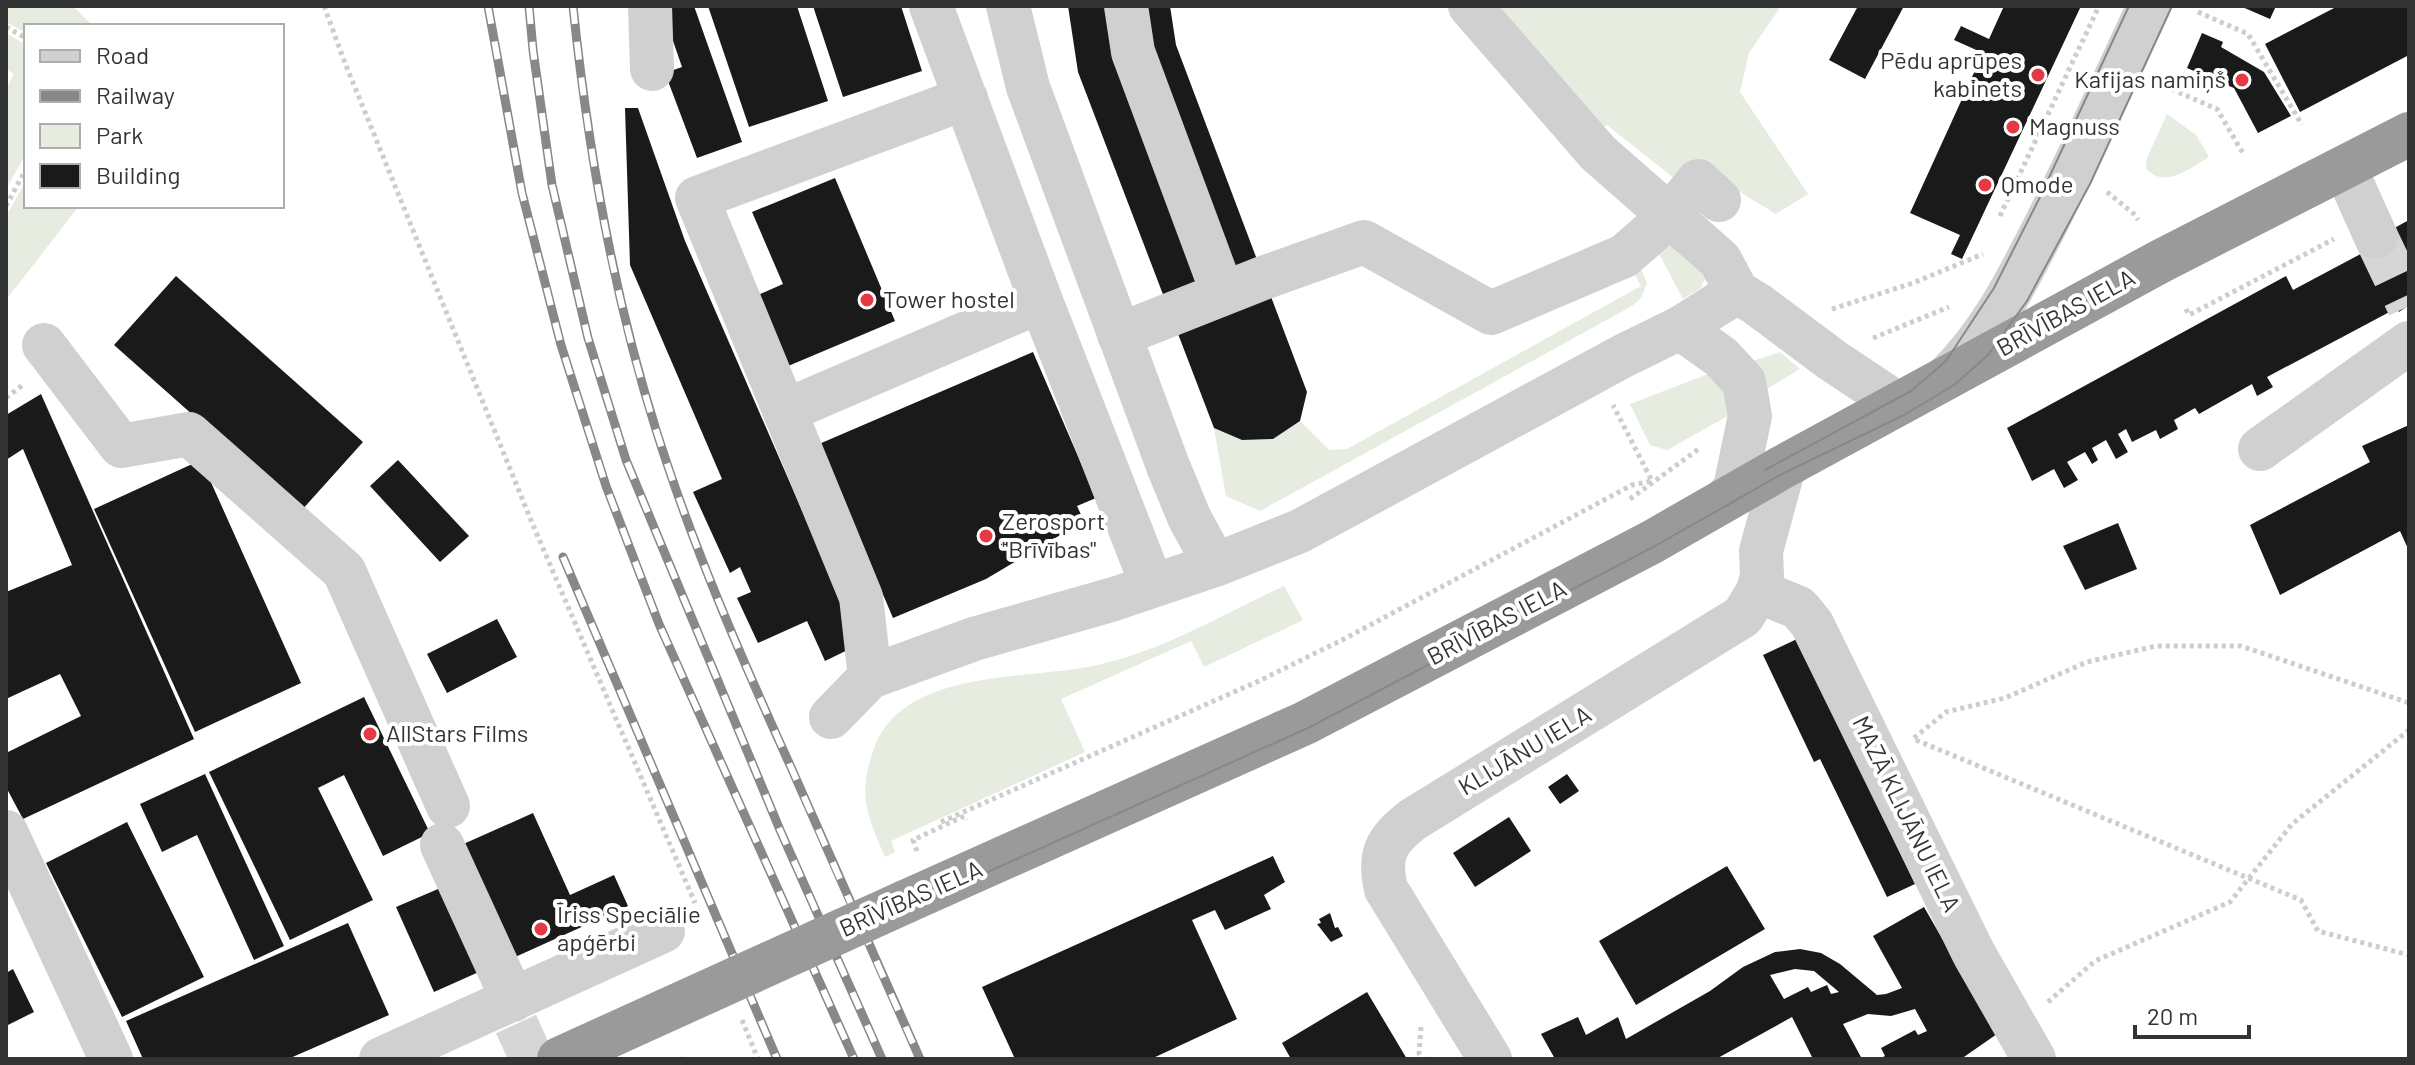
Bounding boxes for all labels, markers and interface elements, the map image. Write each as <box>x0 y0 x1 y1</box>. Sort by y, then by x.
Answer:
legend <box>24 24 284 208</box>
text: Road <box>96 40 149 69</box>
place label: Pēdu aprūpes kabinets <box>1880 45 2022 102</box>
place label: Kafijas namiņš <box>2074 64 2226 93</box>
marker: Pēdu aprūpes kabinets <box>2029 66 2047 84</box>
marker: Kafijas namiņš <box>2233 71 2251 89</box>
text: Railway <box>96 80 175 109</box>
place label: Magnuss <box>2029 111 2120 140</box>
marker: Magnuss <box>2004 118 2022 136</box>
text: Park <box>96 120 143 149</box>
text: Building <box>96 160 180 189</box>
place label: Qmode <box>2001 169 2073 198</box>
marker: Qmode <box>1976 176 1994 194</box>
street label: BRĪVĪBAS IELA <box>1991 262 2139 362</box>
place label: Tower hostel <box>883 284 1015 313</box>
marker: Tower hostel <box>858 291 876 309</box>
place label: Zerosport "Brīvības" <box>1002 506 1105 563</box>
marker: Zerosport "Brīvības" <box>977 527 995 545</box>
street label: BRĪVĪBAS IELA <box>1422 573 1571 670</box>
street label: KLIJĀNU IELA <box>1453 699 1596 801</box>
street label: MAZĀ KLIJĀNU IELA <box>1847 711 1967 916</box>
place label: AllStars Films <box>386 718 528 747</box>
marker: AllStars Films <box>361 725 379 743</box>
street label: BRĪVĪBAS IELA <box>834 853 986 942</box>
place label: Īriss Speciālie apģērbi <box>556 899 701 956</box>
marker: Īriss Speciālie apģērbi <box>532 920 550 938</box>
scale bar <box>2135 989 2249 1039</box>
text: 20 m <box>2147 1001 2198 1030</box>

